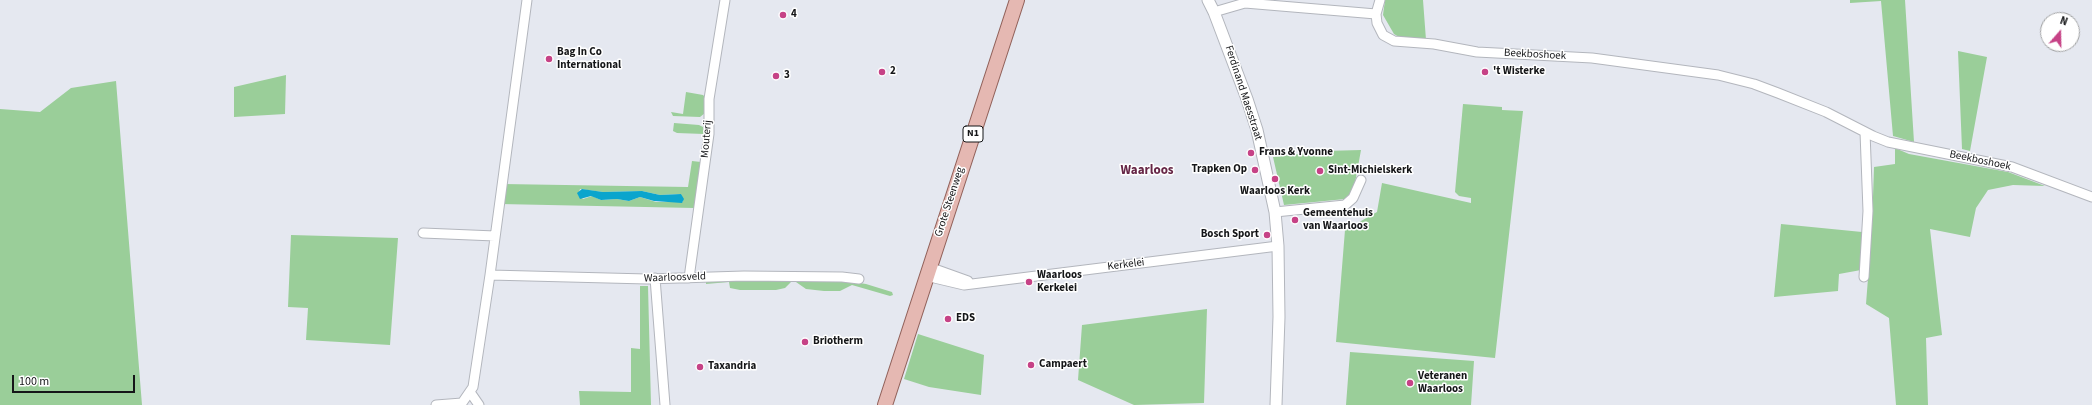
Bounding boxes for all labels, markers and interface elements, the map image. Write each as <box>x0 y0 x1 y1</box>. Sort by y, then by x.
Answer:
place label: 4 <box>791 8 797 22</box>
marker: 4 <box>778 10 788 20</box>
north arrow <box>2040 12 2080 52</box>
text: N <box>2058 13 2070 29</box>
street label: Ferdinand Maesstraat <box>1221 44 1265 142</box>
place label: Bag In Co International <box>557 46 621 72</box>
street label: Beekboshoek <box>1504 47 1566 63</box>
marker: Bag In Co International <box>544 54 554 64</box>
place label: 2 <box>890 65 896 79</box>
place label: 't Wisterke <box>1493 65 1545 79</box>
marker: 2 <box>877 67 887 77</box>
marker: 't Wisterke <box>1480 67 1490 77</box>
place label: 3 <box>784 69 790 83</box>
marker: 3 <box>771 71 781 81</box>
street label: Mouterij <box>699 119 715 159</box>
road number: N1 <box>963 126 983 142</box>
place label: Frans & Yvonne <box>1259 146 1333 160</box>
marker: Frans & Yvonne <box>1246 148 1256 158</box>
street label: Beekboshoek <box>1948 148 2012 174</box>
district label: Waarloos <box>1120 163 1174 179</box>
place label: Trapken Op <box>1191 163 1247 177</box>
place label: Sint-Michielskerk <box>1328 164 1412 178</box>
marker: Trapken Op <box>1250 165 1260 175</box>
street label: Grote Steenweg <box>933 166 967 238</box>
marker: Sint-Michielskerk <box>1315 166 1325 176</box>
marker: Waarloos Kerk <box>1270 174 1280 184</box>
place label: Waarloos Kerk <box>1240 185 1310 199</box>
place label: Gemeentehuis van Waarloos <box>1303 207 1373 233</box>
marker: Gemeentehuis van Waarloos <box>1290 215 1300 225</box>
place label: Bosch Sport <box>1201 228 1259 242</box>
marker: Bosch Sport <box>1262 230 1272 240</box>
street label: Kerkelei <box>1107 256 1145 274</box>
place label: Waarloos Kerkelei <box>1037 269 1082 295</box>
street label: Waarloosveld <box>644 270 706 286</box>
marker: Waarloos Kerkelei <box>1024 277 1034 287</box>
place label: EDS <box>956 312 975 326</box>
marker: EDS <box>943 314 953 324</box>
place label: Briotherm <box>813 335 863 349</box>
marker: Briotherm <box>800 337 810 347</box>
place label: Campaert <box>1039 358 1087 372</box>
place label: Taxandria <box>708 360 756 374</box>
marker: Campaert <box>1026 360 1036 370</box>
marker: Taxandria <box>695 362 705 372</box>
scale bar <box>14 367 137 393</box>
place label: Veteranen Waarloos <box>1418 370 1467 396</box>
text: 100 m <box>19 373 49 390</box>
marker: Veteranen Waarloos <box>1405 378 1415 388</box>

